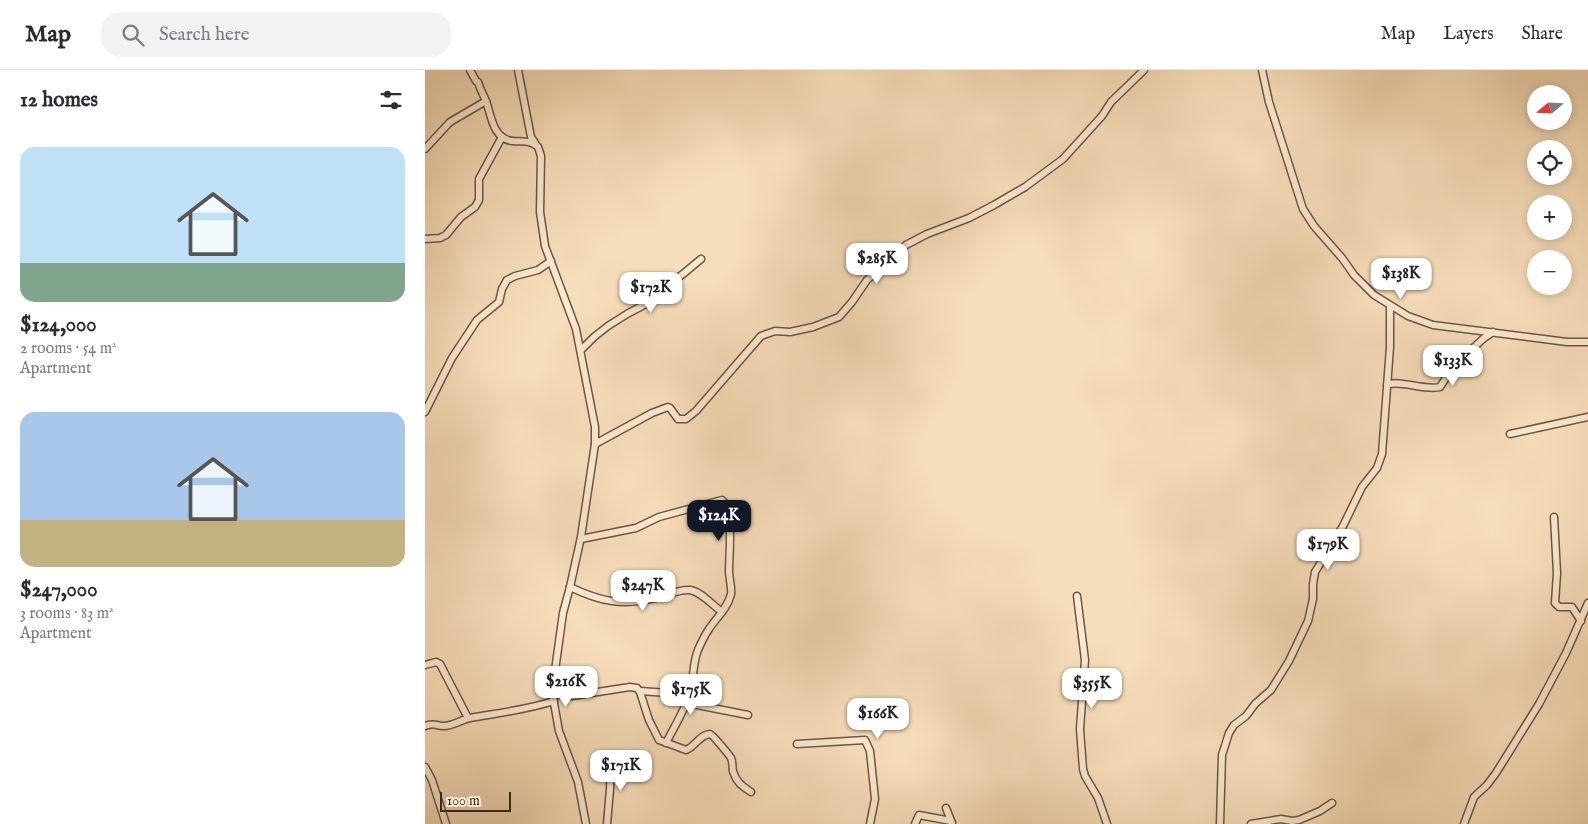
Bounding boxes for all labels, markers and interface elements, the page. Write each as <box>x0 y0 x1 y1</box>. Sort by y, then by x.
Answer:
search box <box>101 12 451 57</box>
text: Map <box>25 19 71 50</box>
icon: search <box>119 21 147 49</box>
text: Search here <box>159 23 250 47</box>
text: Map <box>1381 23 1415 46</box>
text: Layers <box>1443 23 1494 46</box>
text: Share <box>1522 23 1563 46</box>
north arrow <box>1527 85 1573 130</box>
map controls <box>1527 85 1572 295</box>
icon: filters <box>377 86 405 114</box>
text: 12 homes <box>20 87 98 114</box>
button: locate <box>1527 140 1572 185</box>
icon: home <box>168 179 258 269</box>
button: + <box>1527 195 1572 240</box>
pin: $285K <box>842 242 912 285</box>
text: $285K <box>857 249 897 269</box>
button: − <box>1527 250 1572 295</box>
pin: $138K <box>1366 258 1436 300</box>
text: $138K <box>1382 264 1420 284</box>
pin: $172K <box>616 272 686 314</box>
text: $172K <box>630 278 672 298</box>
text: $124,000 <box>20 312 97 339</box>
text: 2 rooms · 54 m² <box>20 339 117 359</box>
pin: $133K <box>1418 344 1488 387</box>
text: $133K <box>1434 351 1472 371</box>
text: Apartment <box>20 359 91 379</box>
icon: home <box>168 444 258 534</box>
pin: $124K <box>684 500 754 542</box>
text: $124K <box>698 506 740 526</box>
pin: $179K <box>1293 528 1363 571</box>
text: $179K <box>1308 535 1348 555</box>
pin: $247K <box>608 570 678 612</box>
text: $247K <box>622 576 664 596</box>
text: $247,000 <box>20 577 98 604</box>
text: 3 rooms · 83 m² <box>20 604 114 624</box>
text: Apartment <box>20 624 91 644</box>
pin: $216K <box>531 666 601 708</box>
pin: $355K <box>1057 668 1127 710</box>
text: $216K <box>546 672 586 692</box>
pin: $175K <box>656 674 726 716</box>
text: $355K <box>1073 674 1111 694</box>
text: $175K <box>671 680 711 700</box>
pin: $166K <box>843 698 913 740</box>
text: $166K <box>858 704 898 724</box>
pin: $171K <box>586 750 656 792</box>
text: $171K <box>601 756 641 776</box>
scale bar <box>440 789 511 812</box>
text: 100 m <box>447 792 480 810</box>

